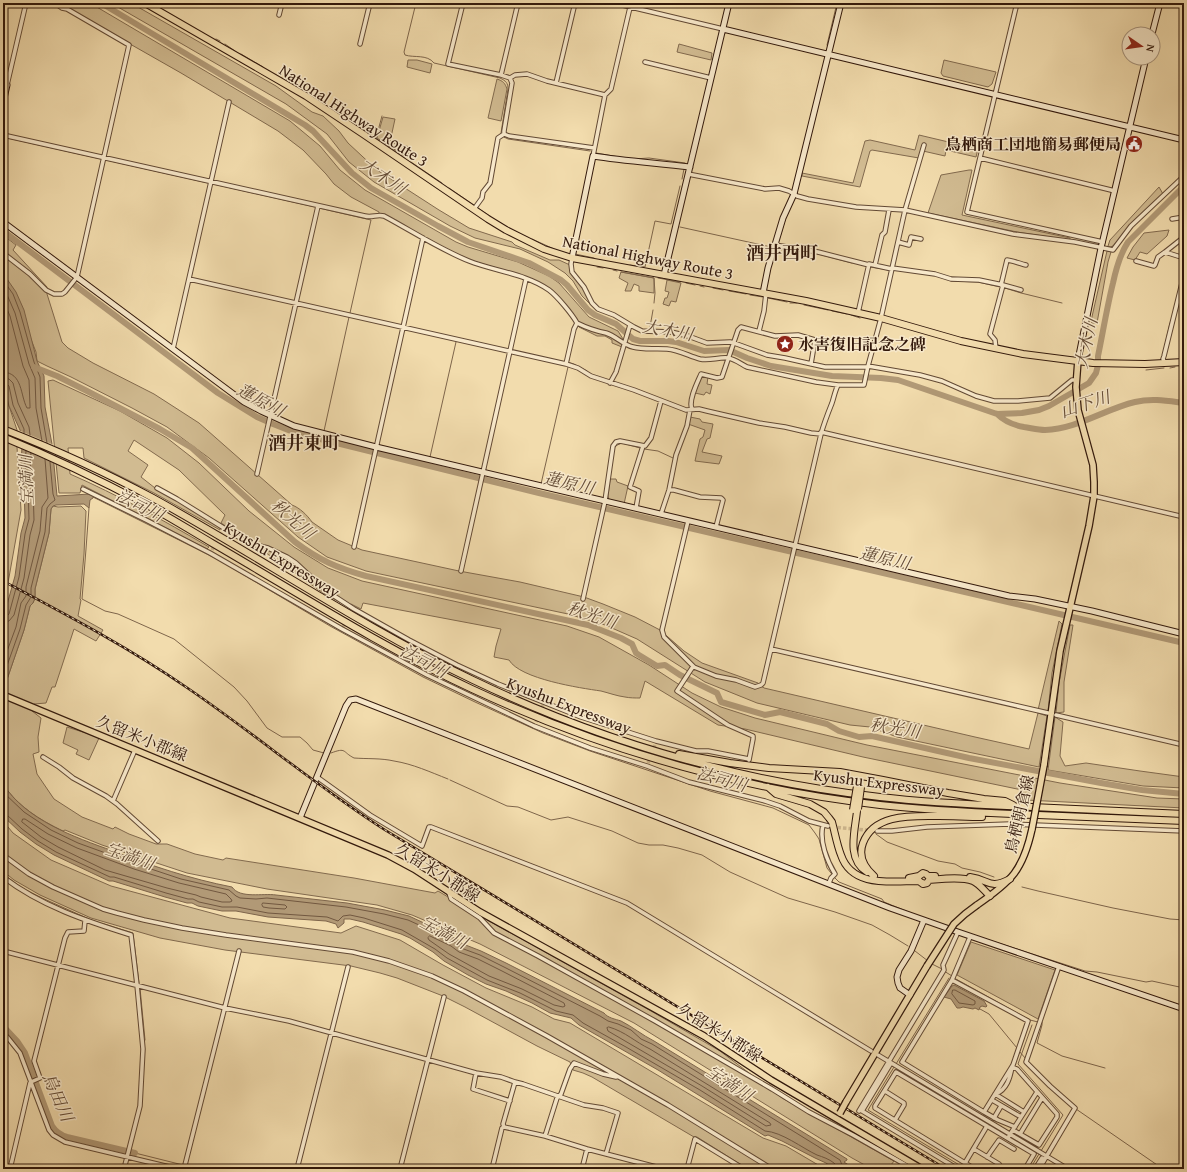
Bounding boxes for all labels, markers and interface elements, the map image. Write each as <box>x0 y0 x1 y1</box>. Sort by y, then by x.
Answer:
north arrow <box>1121 26 1161 66</box>
text: N <box>1142 43 1159 54</box>
street label: National Highway Route 3 <box>275 58 433 172</box>
place label: 鳥栖商工団地簡易郵便局 <box>945 132 1121 156</box>
public building icon: 鳥栖商工団地簡易郵便局 <box>1124 134 1144 154</box>
water label: 大木川 <box>355 151 413 201</box>
street label: National Highway Route 3 <box>561 229 735 285</box>
district label: 酒井西町 <box>746 239 818 266</box>
water label: 大木川 <box>641 313 697 347</box>
water label: 大木川 <box>1068 313 1103 370</box>
place label: 水害復旧記念之碑 <box>798 332 926 356</box>
place icon: 水害復旧記念之碑 <box>775 334 795 354</box>
water label: 蓮原川 <box>233 377 291 424</box>
water label: 山下川 <box>1057 383 1115 423</box>
district label: 酒井東町 <box>268 429 340 456</box>
water label: 宝満川 <box>12 452 39 506</box>
water label: 蓮原川 <box>541 465 599 501</box>
water label: 法司川 <box>112 482 170 528</box>
water label: 秋光川 <box>266 492 322 546</box>
street label: Kyushu Expressway <box>219 515 345 603</box>
water label: 蓮原川 <box>857 540 915 576</box>
water label: 秋光川 <box>564 595 622 635</box>
water label: 法司川 <box>396 638 454 685</box>
street label: Kyushu Expressway <box>503 670 635 740</box>
street label: 久留米小郡線 <box>93 709 191 767</box>
water label: 秋光川 <box>868 711 924 744</box>
water label: 法司川 <box>694 759 752 798</box>
street label: Kyushu Expressway <box>812 762 946 802</box>
street label: 鳥栖朝倉線 <box>998 772 1040 856</box>
water label: 宝満川 <box>102 835 160 876</box>
street label: 久留米小郡線 <box>391 836 485 908</box>
water label: 宝満川 <box>416 909 474 956</box>
street label: 久留米小郡線 <box>673 996 767 1068</box>
water label: 宝満川 <box>702 1058 760 1108</box>
water label: 烏田川 <box>37 1068 81 1127</box>

